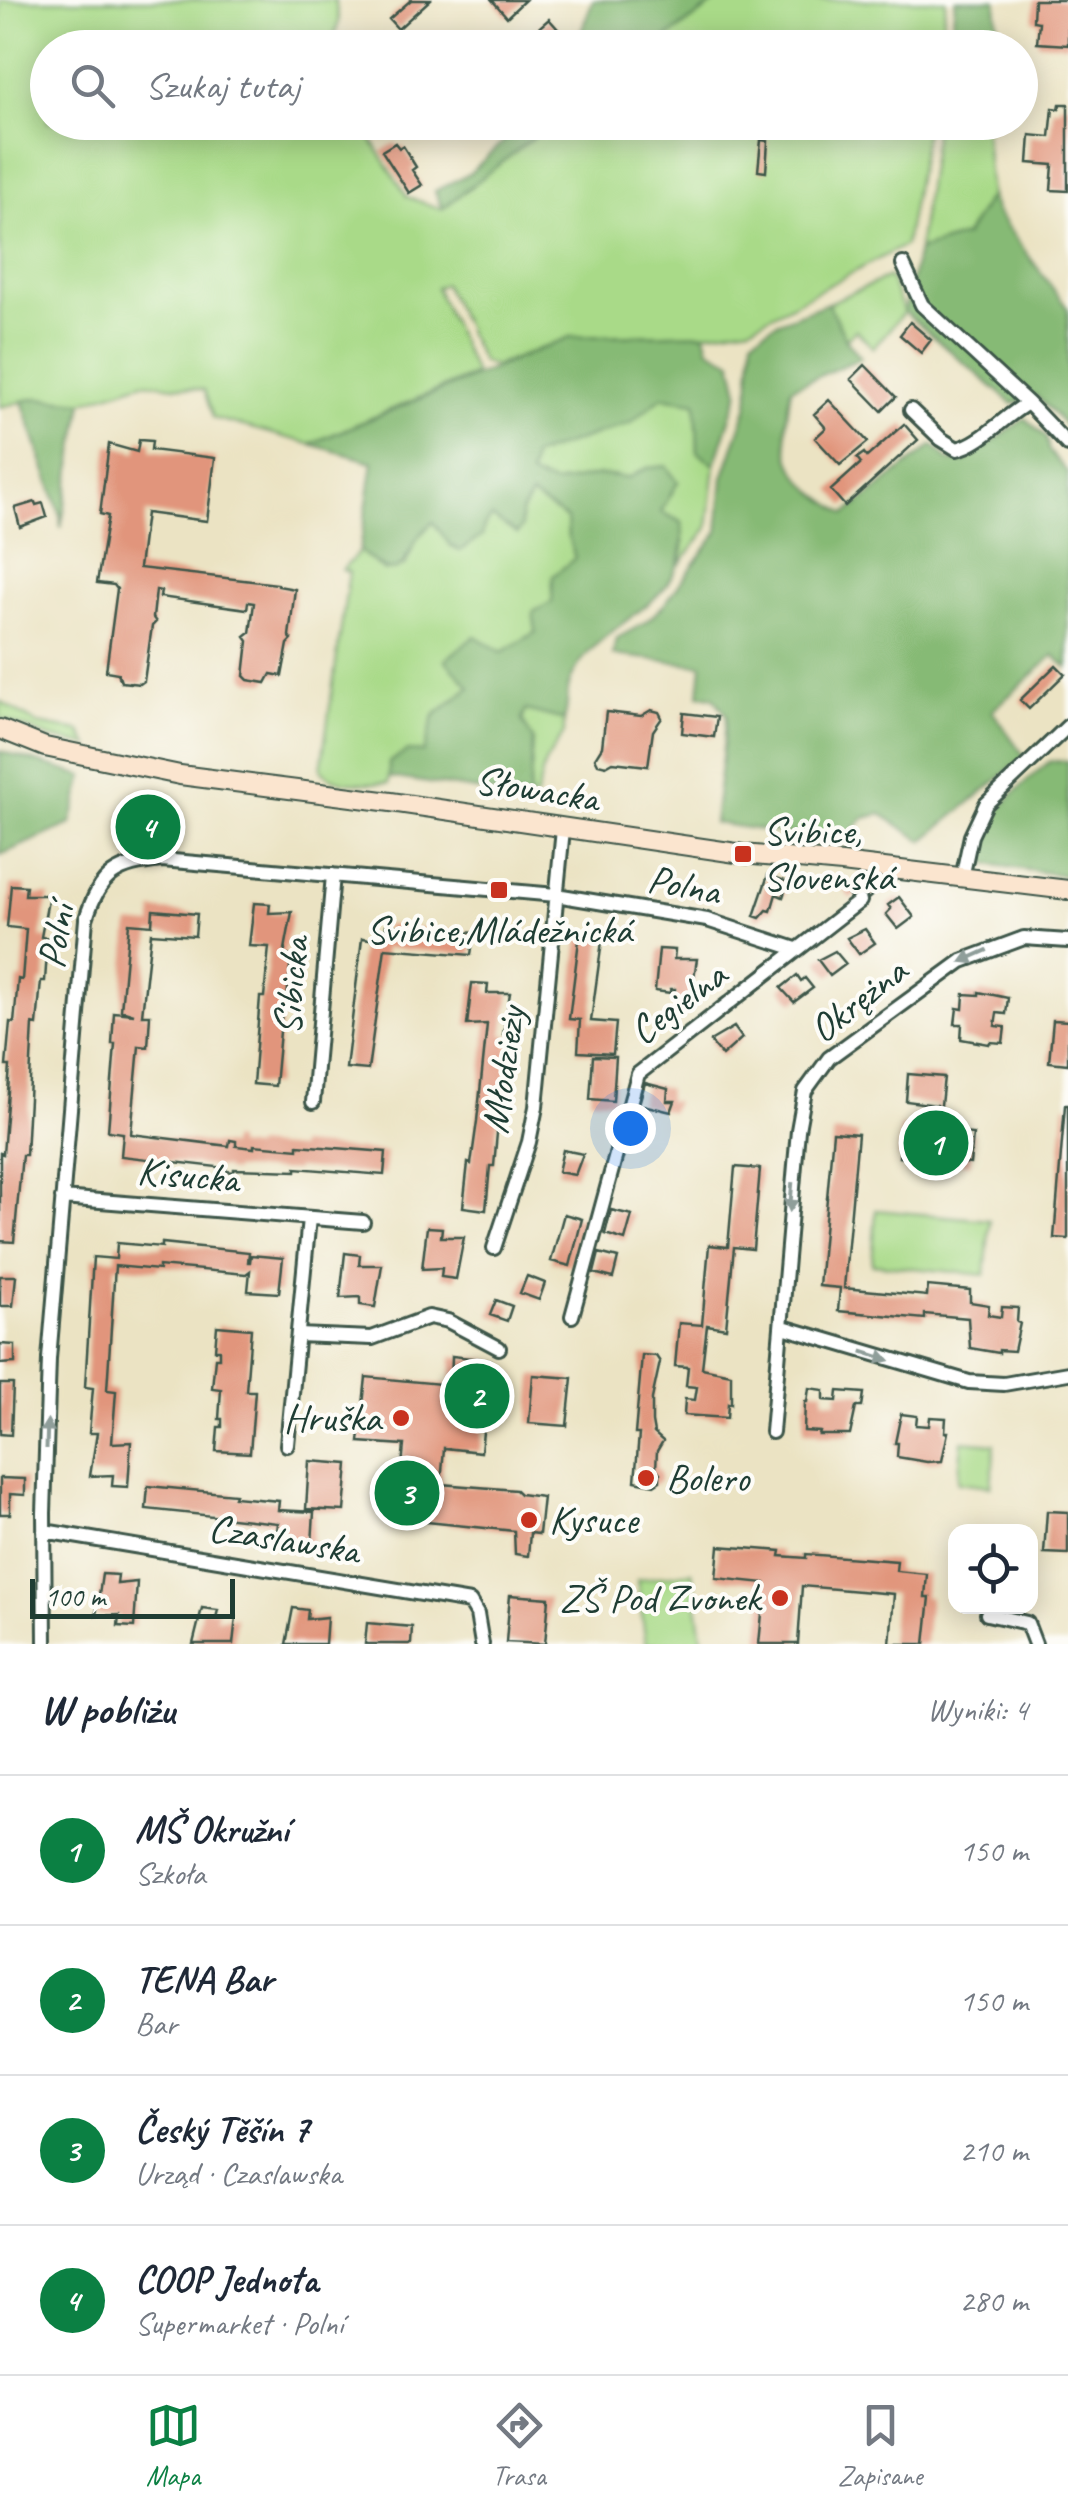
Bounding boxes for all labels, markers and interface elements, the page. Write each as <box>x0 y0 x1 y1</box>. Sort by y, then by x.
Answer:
search box <box>30 30 1038 140</box>
icon: search <box>65 58 120 113</box>
text: Szukaj tutaj <box>145 62 300 109</box>
street label: Słowacka <box>472 755 606 824</box>
pin: 4 <box>116 790 180 864</box>
place label: Svibice, Slovenská <box>763 806 898 902</box>
marker: Svibice, Slovenská <box>732 843 754 865</box>
street label: Polna <box>644 854 727 917</box>
marker: Svibice,Mládežnická <box>488 879 510 901</box>
street label: Polní <box>26 893 87 972</box>
place label: Svibice,Mládežnická <box>366 905 635 955</box>
street label: Sibicka <box>262 932 320 1037</box>
street label: Okrężna <box>799 945 919 1054</box>
one-way arrow <box>959 948 988 965</box>
street label: Cegielna <box>620 949 738 1056</box>
street label: Młodzieży <box>469 1000 537 1136</box>
your location <box>605 1103 656 1154</box>
pin: 1 <box>904 1106 968 1180</box>
street label: Kisucka <box>135 1146 244 1205</box>
one-way arrow <box>783 1181 799 1213</box>
one-way arrow <box>861 1349 891 1364</box>
pin: 2 <box>444 1358 510 1434</box>
place label: Hruška <box>284 1393 384 1443</box>
marker: Hruška <box>390 1407 412 1429</box>
one-way arrow <box>39 1418 55 1450</box>
place label: Bolero <box>666 1453 751 1503</box>
pin: 3 <box>374 1456 440 1530</box>
marker: Bolero <box>635 1467 657 1489</box>
place label: Kysuce <box>549 1495 641 1545</box>
street label: Czaslawska <box>205 1502 366 1576</box>
marker: Kysuce <box>518 1509 540 1531</box>
map controls <box>948 1524 1038 1614</box>
button: locate <box>948 1524 1038 1614</box>
place label: ZŠ Pod Zvonek <box>559 1573 763 1623</box>
scale bar <box>30 1574 235 1618</box>
text: 100 m <box>45 1579 105 1614</box>
marker: ZŠ Pod Zvonek <box>769 1587 791 1609</box>
text: W pobliżu <box>40 1683 175 1736</box>
text: Wyniki: 4 <box>927 1689 1028 1730</box>
text: MŠ Okružní <box>135 1806 288 1853</box>
text: 1 <box>65 1830 80 1871</box>
text: 150 m <box>959 1830 1028 1871</box>
text: Szkoła <box>135 1853 205 1894</box>
text: TENA Bar <box>135 1956 273 2003</box>
text: 2 <box>65 1980 80 2021</box>
text: 150 m <box>959 1980 1028 2021</box>
text: Bar <box>135 2003 177 2044</box>
text: Český Těšín 7 <box>135 2106 309 2153</box>
text: 3 <box>65 2130 80 2171</box>
text: 210 m <box>959 2130 1028 2171</box>
text: Urząd · Czaslawska <box>135 2153 342 2194</box>
text: COOP Jednota <box>135 2256 318 2303</box>
text: 4 <box>65 2280 80 2321</box>
text: 280 m <box>959 2280 1028 2321</box>
text: Supermarket · Polní <box>135 2303 343 2344</box>
tab: Mapa <box>146 2398 201 2493</box>
tab: Trasa <box>492 2398 547 2493</box>
tab: Zapisane <box>838 2398 922 2493</box>

